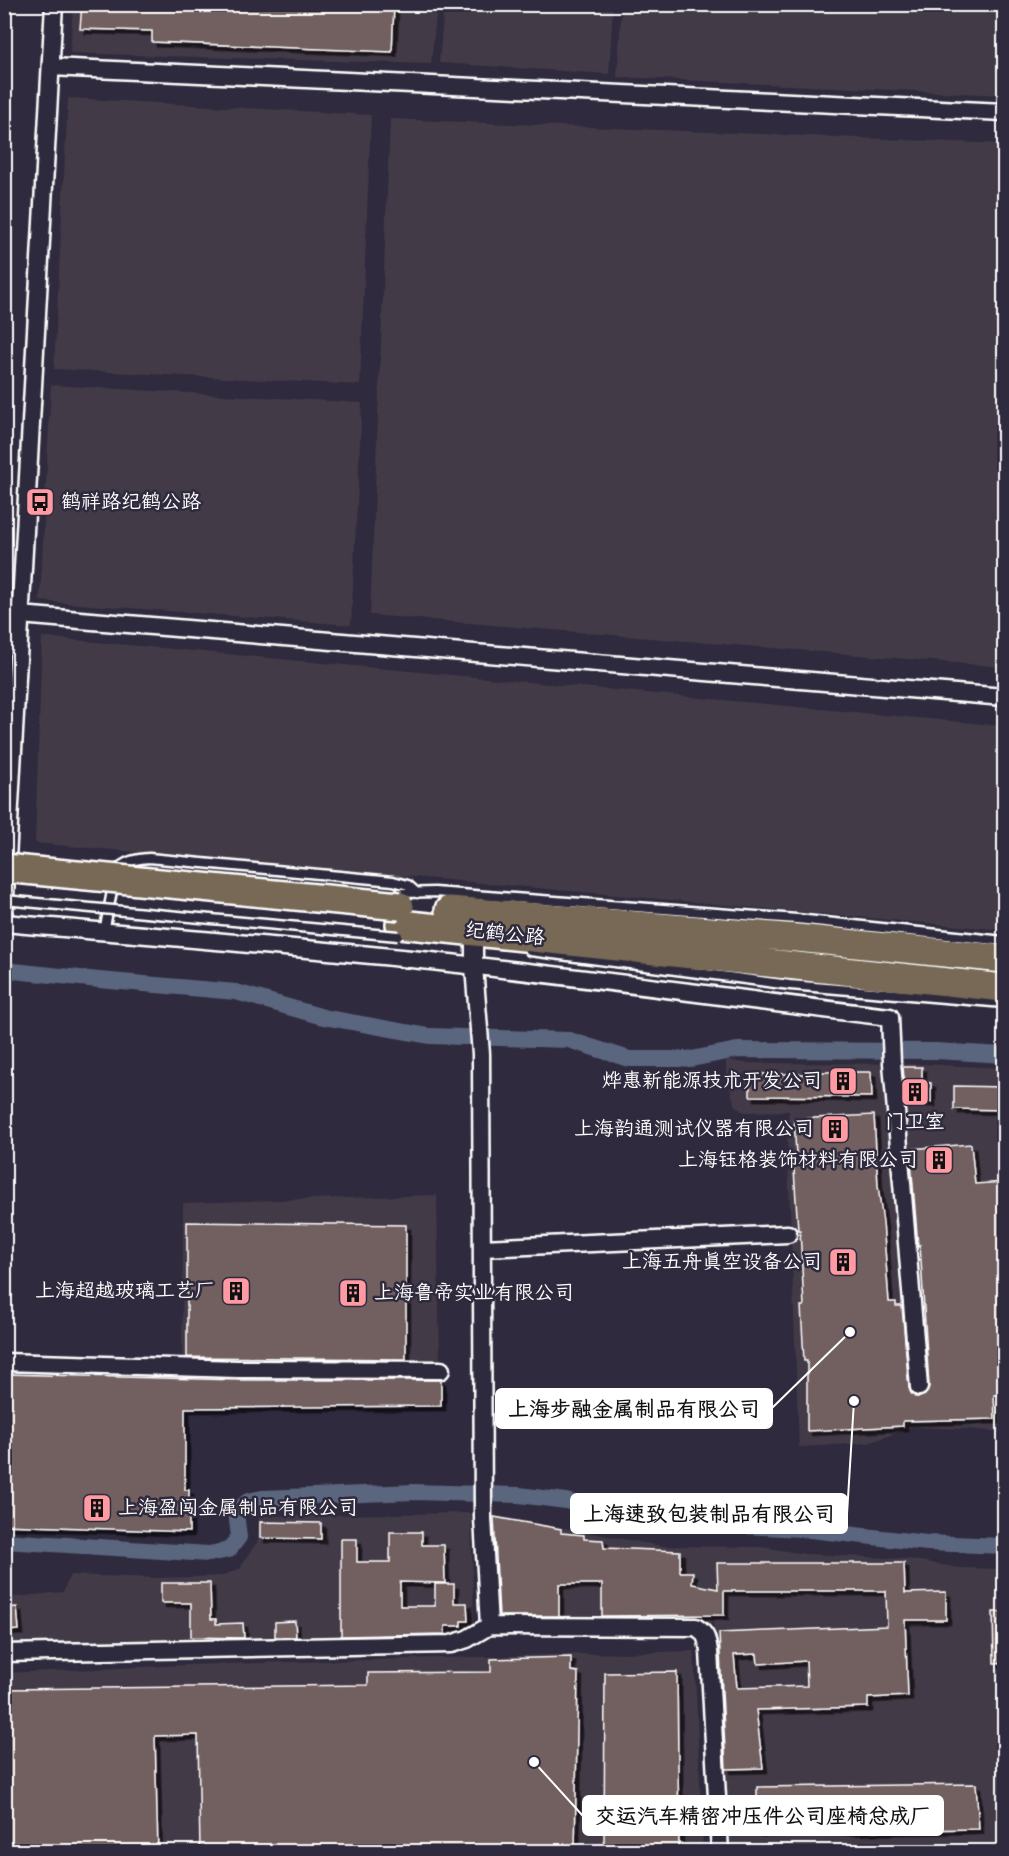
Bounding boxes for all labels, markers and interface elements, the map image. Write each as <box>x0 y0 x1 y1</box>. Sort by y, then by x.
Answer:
bus stop icon: 鹤祥路纪鹤公路 <box>24 486 56 518</box>
place label: 鹤祥路纪鹤公路 <box>61 490 202 514</box>
street label: 纪鹤公路 <box>464 918 547 950</box>
building icon: 烨惠新能源技术开发公司 <box>827 1065 859 1097</box>
place label: 烨惠新能源技术开发公司 <box>602 1069 822 1093</box>
building icon: 门卫室 <box>899 1076 931 1108</box>
place label: 门卫室 <box>885 1110 945 1134</box>
building icon: 上海韵通测试仪器有限公司 <box>819 1113 851 1145</box>
place label: 上海韵通测试仪器有限公司 <box>574 1117 814 1141</box>
building icon: 上海钰格装饰材料有限公司 <box>923 1144 955 1176</box>
place label: 上海钰格装饰材料有限公司 <box>678 1148 918 1172</box>
building icon: 上海五舟真空设备公司 <box>827 1246 859 1278</box>
place label: 上海五舟真空设备公司 <box>622 1250 822 1274</box>
building icon: 上海超越玻璃工艺厂 <box>220 1275 252 1307</box>
building icon: 上海鲁帝实业有限公司 <box>337 1277 369 1309</box>
place label: 上海超越玻璃工艺厂 <box>35 1279 215 1303</box>
place label: 上海鲁帝实业有限公司 <box>374 1281 574 1305</box>
callout: 上海步融金属制品有限公司 <box>496 1389 772 1428</box>
text: 上海步融金属制品有限公司 <box>508 1397 760 1422</box>
building icon: 上海盈闯金属制品有限公司 <box>81 1492 113 1524</box>
callout: 上海速致包装制品有限公司 <box>571 1494 847 1533</box>
place label: 上海盈闯金属制品有限公司 <box>118 1496 358 1520</box>
text: 上海速致包装制品有限公司 <box>583 1502 835 1527</box>
callout: 交运汽车精密冲压件公司座椅总成厂 <box>583 1796 943 1835</box>
text: 交运汽车精密冲压件公司座椅总成厂 <box>595 1804 931 1829</box>

